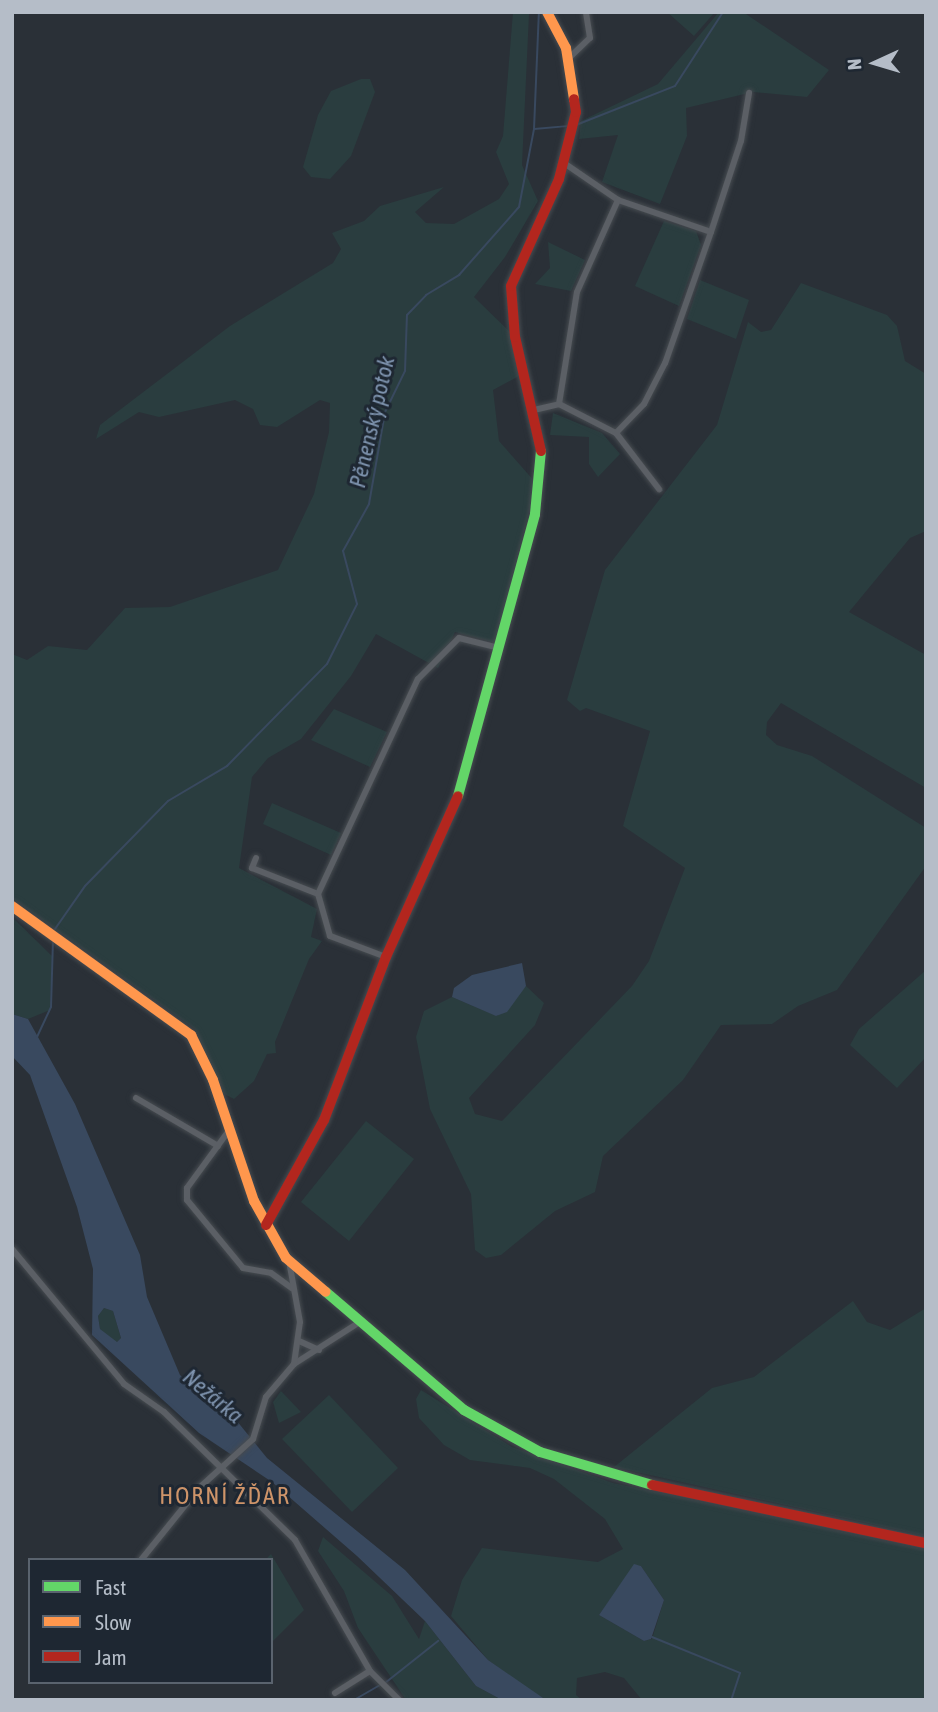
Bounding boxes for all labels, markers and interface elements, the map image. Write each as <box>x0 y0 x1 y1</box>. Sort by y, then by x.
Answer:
north arrow <box>840 28 910 98</box>
text: N <box>843 58 865 71</box>
water label: Pěnenský potok <box>343 354 401 490</box>
water label: Nežárka <box>177 1363 249 1429</box>
district label: HORNÍ ŽĎÁR <box>160 1482 290 1510</box>
legend <box>28 1558 273 1684</box>
text: Fast <box>95 1575 126 1599</box>
text: Slow <box>95 1610 131 1634</box>
text: Jam <box>95 1645 127 1669</box>

